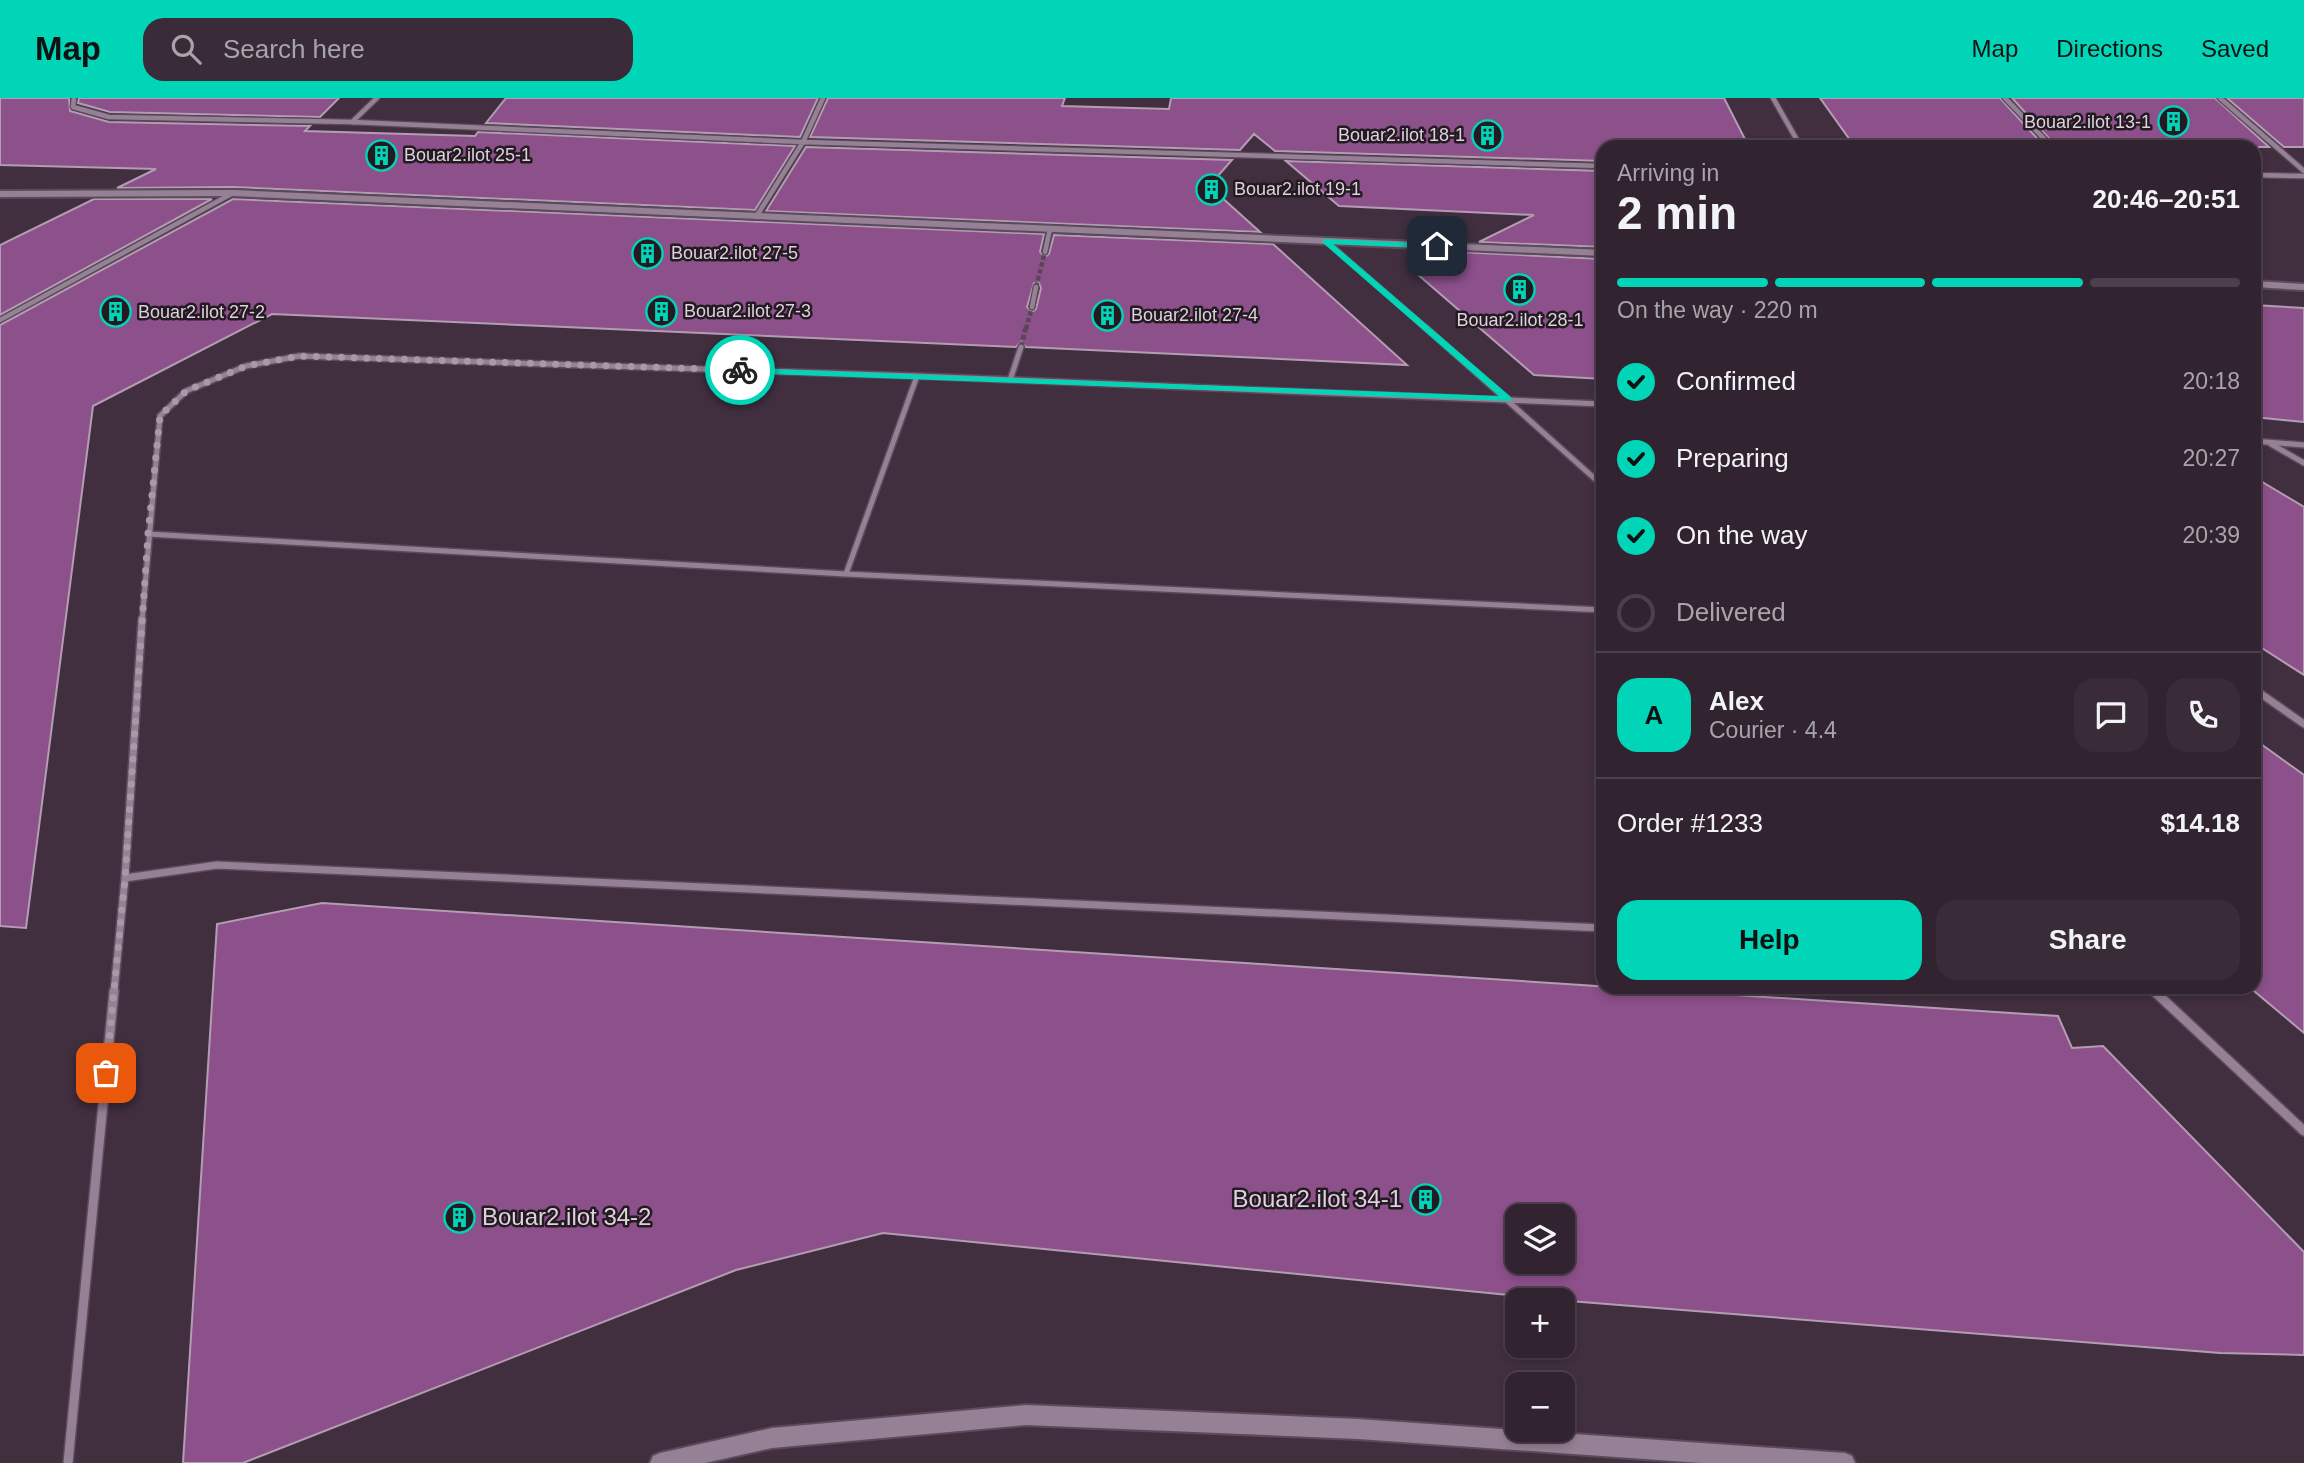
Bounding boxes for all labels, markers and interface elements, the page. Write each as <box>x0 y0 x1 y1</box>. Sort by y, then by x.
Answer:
search box <box>143 18 633 81</box>
text: Map <box>35 30 101 67</box>
icon: search <box>167 30 205 68</box>
text: Search here <box>223 34 365 64</box>
text: Map <box>1972 35 2018 62</box>
text: Directions <box>2056 35 2163 62</box>
text: Saved <box>2201 35 2269 62</box>
building icon: Bouar2.ilot 13-1 <box>2157 105 2191 139</box>
place label: Bouar2.ilot 13-1 <box>2024 112 2151 132</box>
building icon: Bouar2.ilot 18-1 <box>1471 118 1505 152</box>
place label: Bouar2.ilot 18-1 <box>1338 125 1465 145</box>
building icon: Bouar2.ilot 25-1 <box>364 138 398 172</box>
place label: Bouar2.ilot 25-1 <box>404 145 531 165</box>
text: Arriving in <box>1617 160 1719 186</box>
building icon: Bouar2.ilot 19-1 <box>1194 172 1228 206</box>
place label: Bouar2.ilot 19-1 <box>1234 179 1361 199</box>
text: 20:46–20:51 <box>2093 184 2240 214</box>
text: 2 min <box>1617 187 1737 239</box>
pin <box>1407 216 1467 276</box>
icon: home <box>1418 227 1456 265</box>
building icon: Bouar2.ilot 27-5 <box>631 236 665 270</box>
place label: Bouar2.ilot 27-5 <box>671 243 798 263</box>
building icon: Bouar2.ilot 28-1 <box>1503 273 1537 307</box>
building icon: Bouar2.ilot 27-3 <box>644 294 678 328</box>
building icon: Bouar2.ilot 27-2 <box>98 295 132 329</box>
text: On the way · 220 m <box>1617 297 1818 323</box>
building icon: Bouar2.ilot 27-4 <box>1091 298 1125 332</box>
place label: Bouar2.ilot 27-3 <box>684 301 811 321</box>
place label: Bouar2.ilot 27-2 <box>138 302 265 322</box>
place label: Bouar2.ilot 27-4 <box>1131 305 1258 325</box>
place label: Bouar2.ilot 28-1 <box>1456 310 1584 330</box>
courier <box>705 335 775 405</box>
icon: bike <box>721 351 759 389</box>
icon: check <box>1617 363 1655 401</box>
text: Confirmed <box>1676 366 1796 396</box>
text: 20:18 <box>2182 368 2240 394</box>
icon: check <box>1617 440 1655 478</box>
text: Preparing <box>1676 443 1789 473</box>
text: 20:27 <box>2182 445 2240 471</box>
icon: check <box>1617 517 1655 555</box>
text: On the way <box>1676 520 1808 550</box>
text: 20:39 <box>2182 522 2240 548</box>
text: Delivered <box>1676 597 1786 627</box>
button: chat <box>2074 678 2148 752</box>
button: phone <box>2166 678 2240 752</box>
text: Alex <box>1709 686 1764 716</box>
text: A <box>1645 700 1663 730</box>
text: Courier · 4.4 <box>1709 717 1837 743</box>
text: Order #1233 <box>1617 808 1763 838</box>
text: $14.18 <box>2160 808 2240 838</box>
button: Help <box>1617 900 1922 980</box>
button: Share <box>1936 900 2240 980</box>
pin <box>76 1043 136 1103</box>
icon: bag <box>87 1054 125 1092</box>
building icon: Bouar2.ilot 34-1 <box>1408 1182 1442 1216</box>
place label: Bouar2.ilot 34-1 <box>1233 1185 1402 1212</box>
building icon: Bouar2.ilot 34-2 <box>442 1200 476 1234</box>
place label: Bouar2.ilot 34-2 <box>482 1203 651 1230</box>
map controls <box>1505 1204 1575 1442</box>
button: layers <box>1505 1204 1575 1274</box>
button: + <box>1505 1288 1575 1358</box>
button: − <box>1505 1372 1575 1442</box>

